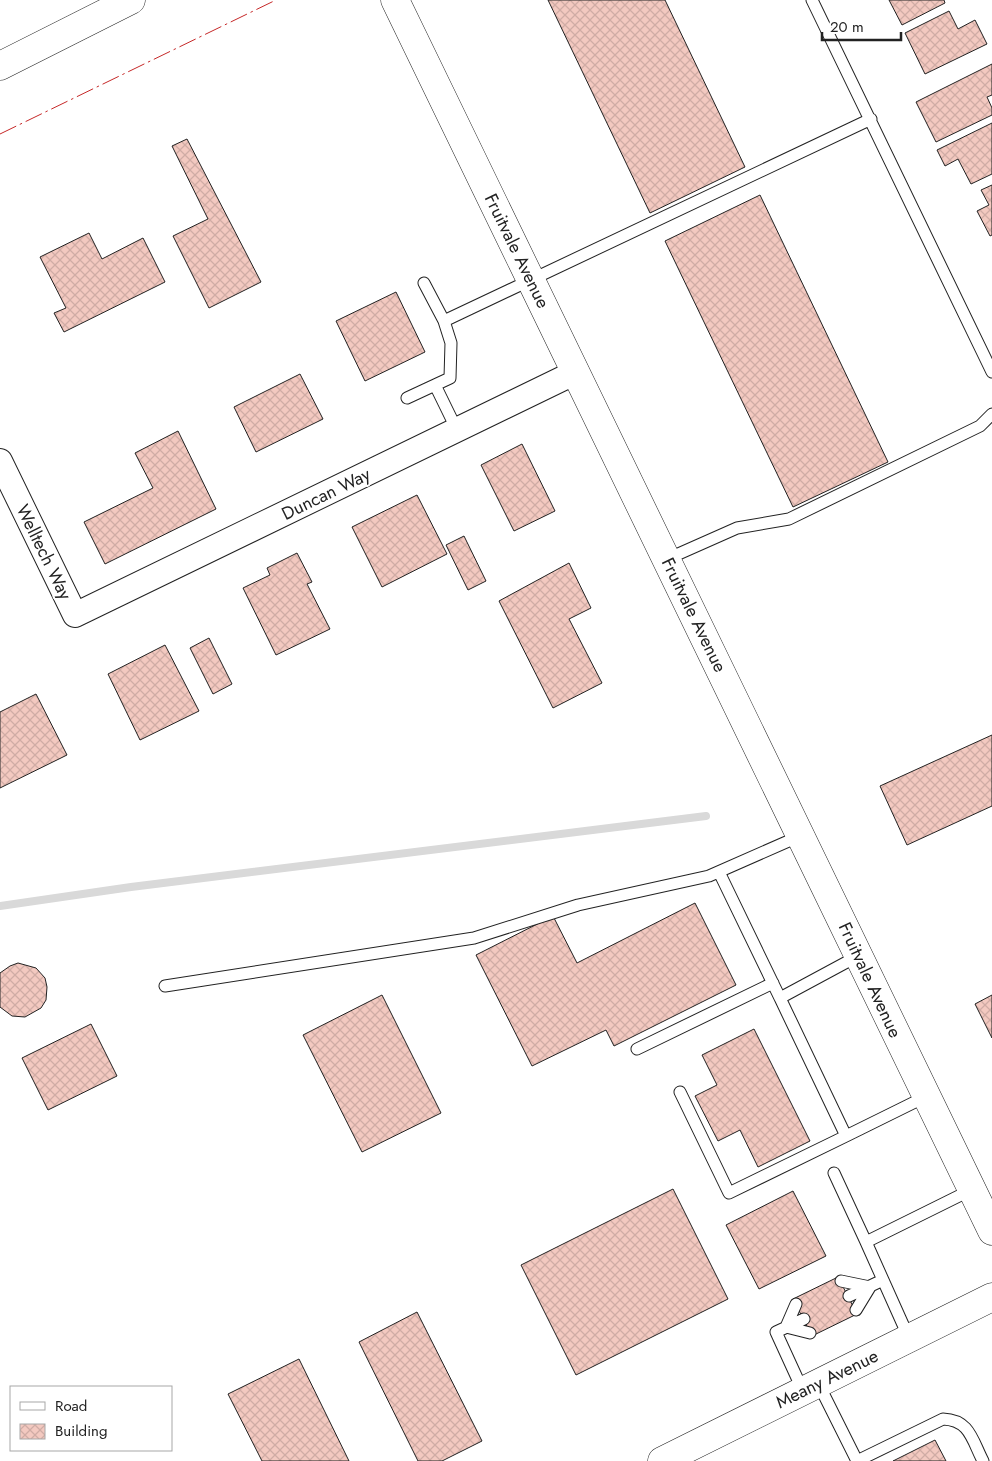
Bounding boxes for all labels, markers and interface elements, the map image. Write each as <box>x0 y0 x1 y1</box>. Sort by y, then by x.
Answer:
scale bar <box>822 10 901 42</box>
text: 20 m <box>830 16 864 38</box>
street label: Fruitvale Avenue <box>478 189 556 313</box>
street label: Duncan Way <box>277 461 375 527</box>
street label: Welltech Way <box>10 500 78 604</box>
street label: Fruitvale Avenue <box>655 553 733 677</box>
street label: Fruitvale Avenue <box>832 918 908 1042</box>
street label: Meany Avenue <box>771 1343 883 1415</box>
legend <box>10 1386 172 1451</box>
text: Road <box>55 1395 87 1417</box>
text: Building <box>55 1420 107 1442</box>

